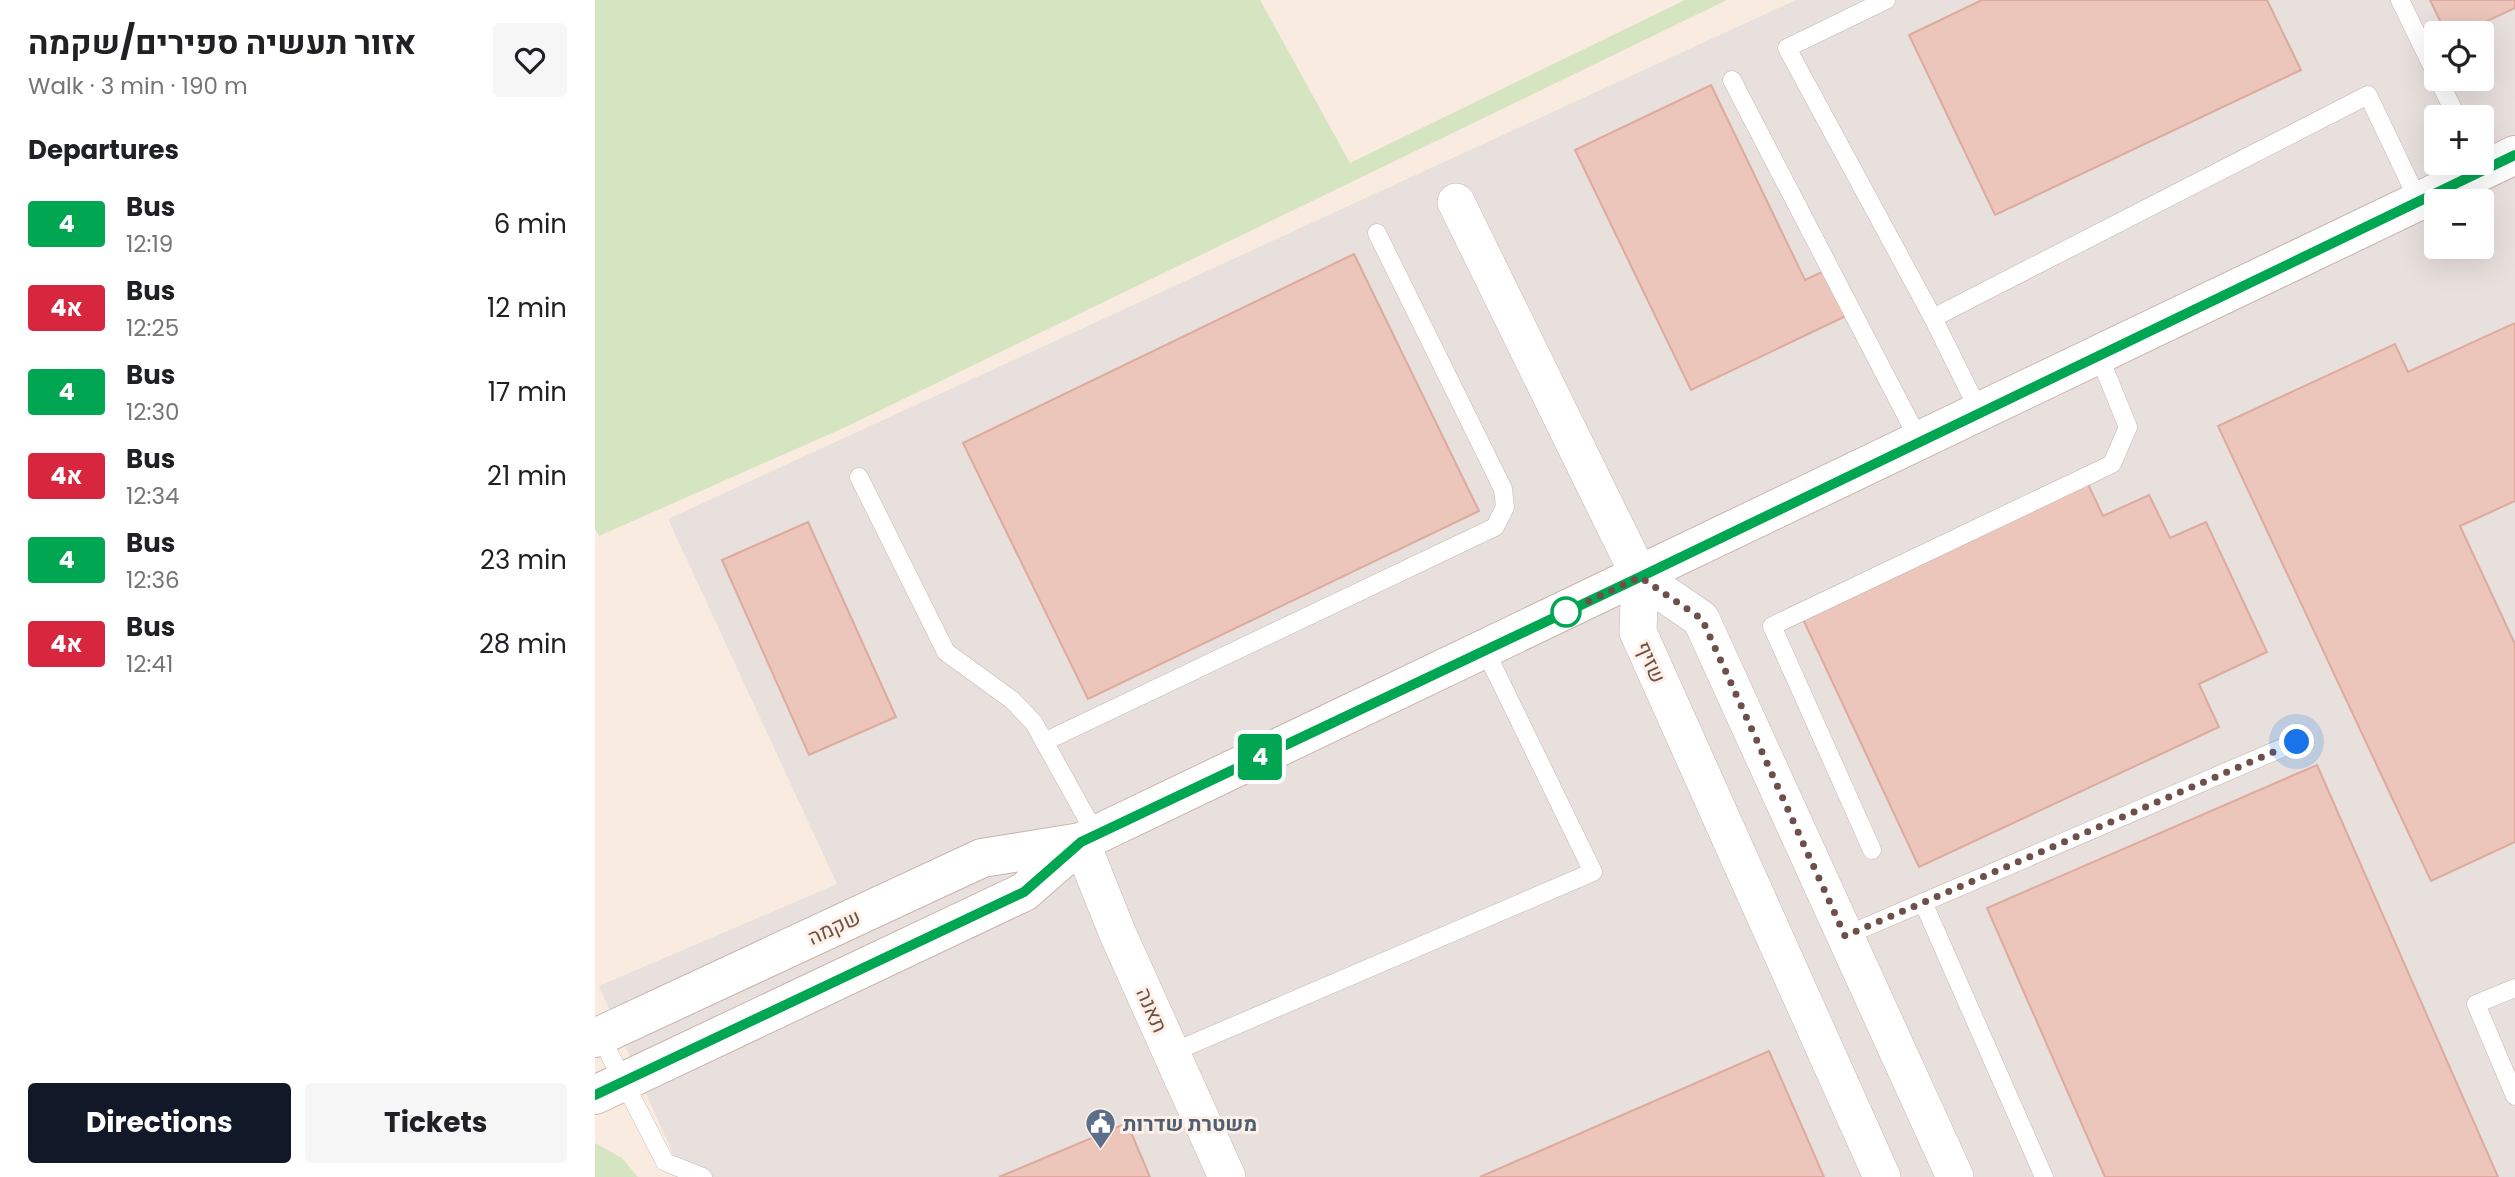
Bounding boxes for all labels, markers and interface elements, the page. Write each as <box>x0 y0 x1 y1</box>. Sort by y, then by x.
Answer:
text: אזור תעשיה ספירים/שקמה <box>28 19 416 66</box>
map controls <box>2424 21 2494 259</box>
button: locate <box>2424 21 2494 91</box>
button: heart <box>493 23 567 97</box>
text: Walk · 3 min · 190 m <box>28 70 248 102</box>
button: + <box>2424 105 2494 175</box>
text: Departures <box>28 132 179 168</box>
text: Bus <box>126 189 175 225</box>
button: − <box>2424 189 2494 259</box>
text: 6 min <box>494 206 567 242</box>
text: 4 <box>58 207 75 240</box>
text: 12:19 <box>126 228 173 260</box>
text: Bus <box>126 273 175 309</box>
text: 12 min <box>487 290 567 326</box>
text: 4א <box>50 291 83 324</box>
text: 12:25 <box>126 312 179 344</box>
text: Bus <box>126 357 175 393</box>
text: 17 min <box>488 374 567 410</box>
text: 4 <box>58 375 75 408</box>
text: 12:30 <box>126 396 179 428</box>
text: Bus <box>126 441 175 477</box>
text: 21 min <box>487 458 567 494</box>
text: 4א <box>50 459 83 492</box>
text: 12:34 <box>126 480 180 512</box>
text: Bus <box>126 525 175 561</box>
text: 23 min <box>480 542 567 578</box>
text: 4 <box>58 543 75 576</box>
text: 12:36 <box>126 564 180 596</box>
unlabelled marker <box>1551 597 1581 627</box>
text: Bus <box>126 609 175 645</box>
text: 28 min <box>479 626 567 662</box>
text: 4א <box>50 627 83 660</box>
street label: שזיף <box>1629 637 1673 687</box>
text: 12:41 <box>126 648 173 680</box>
your location <box>2279 724 2314 759</box>
line badge: 4 <box>1237 734 1283 780</box>
text: 4 <box>1252 740 1268 773</box>
street label: שקמה <box>803 902 865 952</box>
street label: תאנה <box>1129 983 1175 1037</box>
button: Directions <box>28 1083 291 1163</box>
button: Tickets <box>305 1083 567 1163</box>
public building icon: משטרת שדרות <box>1083 1106 1117 1150</box>
place label: משטרת שדרות <box>1123 1109 1257 1138</box>

